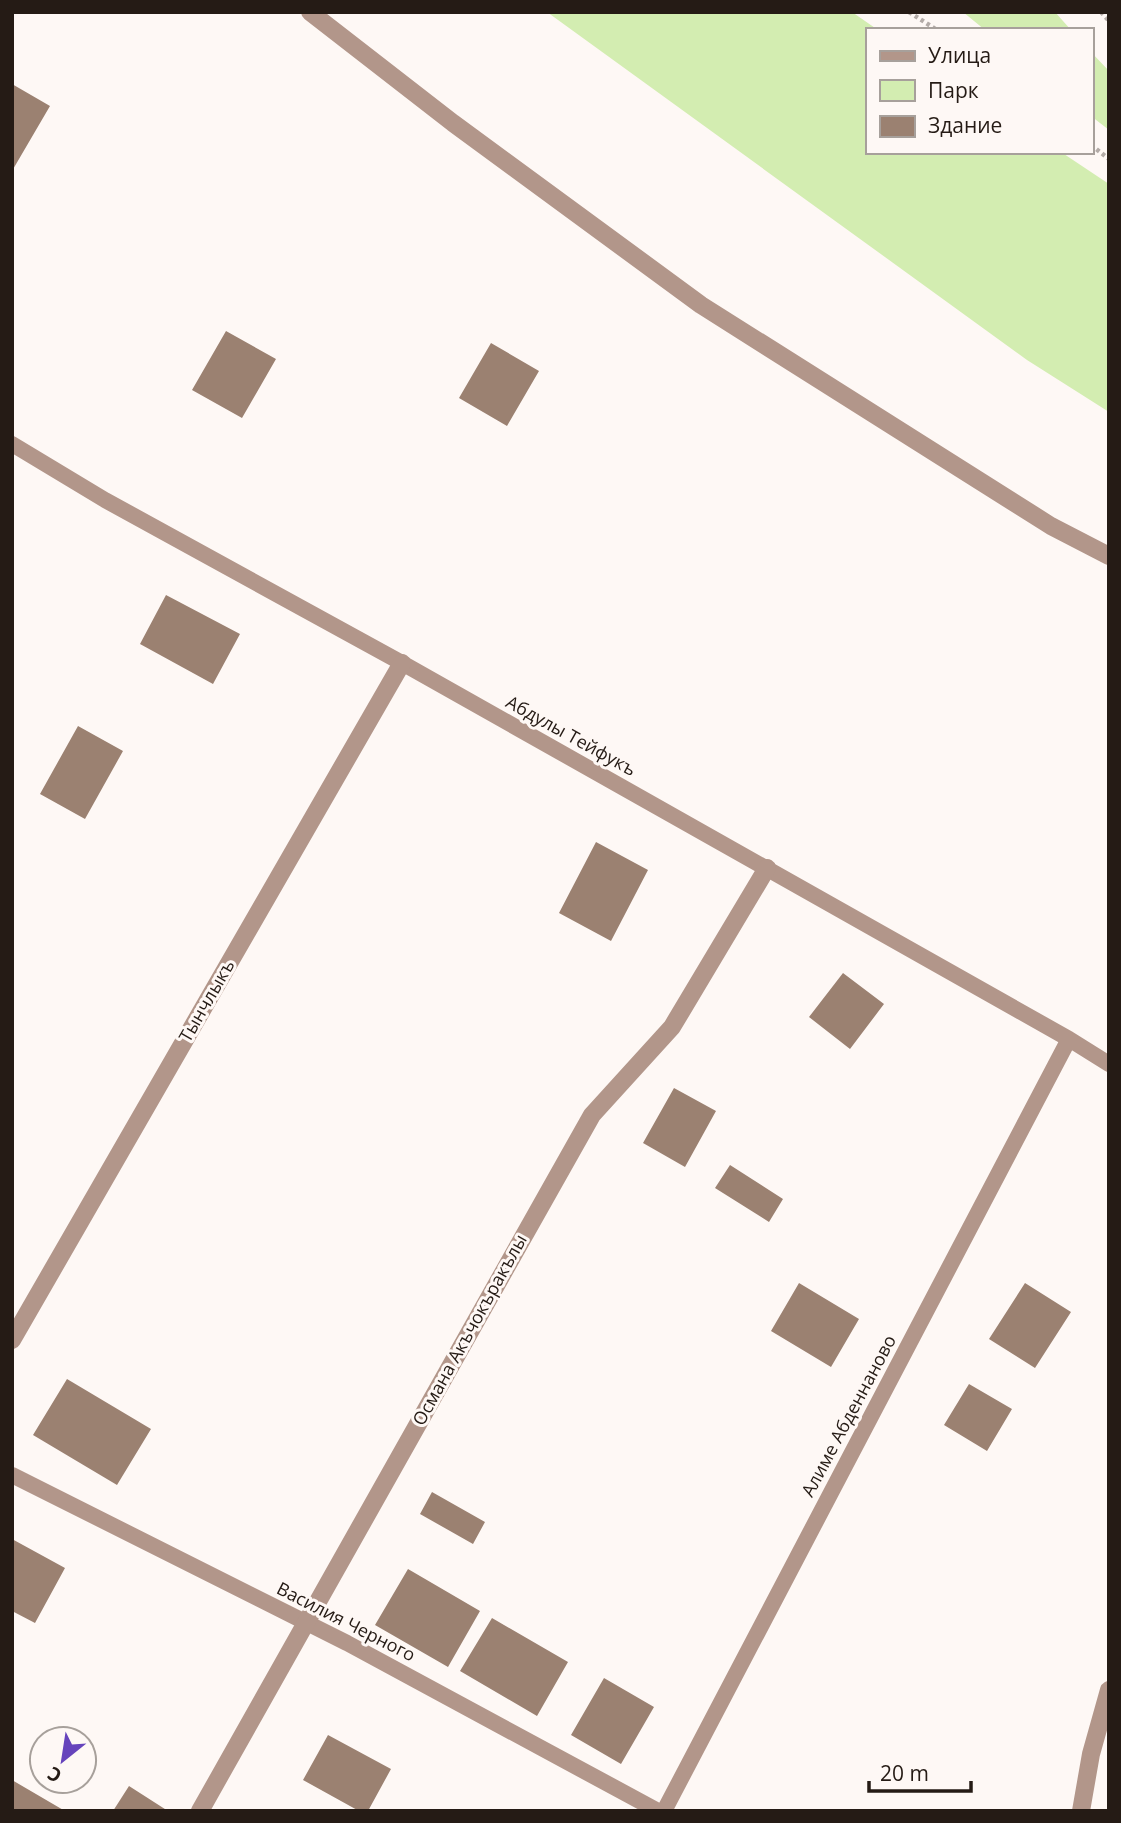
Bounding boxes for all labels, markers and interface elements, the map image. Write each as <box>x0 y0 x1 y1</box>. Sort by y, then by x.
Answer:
legend <box>866 28 1093 154</box>
text: Улица <box>928 41 991 69</box>
text: Парк <box>928 76 979 104</box>
text: Здание <box>928 111 1002 139</box>
street label: Абдулы Тейфукъ <box>502 689 641 781</box>
street label: Тынчлыкъ <box>173 955 239 1046</box>
street label: Османа Акъчокъракълы <box>406 1230 532 1429</box>
street label: Алиме Абденнаново <box>795 1331 901 1501</box>
street label: Василия Черного <box>273 1576 420 1666</box>
north arrow <box>28 1725 98 1795</box>
scale bar <box>869 1750 970 1794</box>
text: 20 m <box>880 1759 929 1787</box>
text: С <box>43 1760 66 1789</box>

